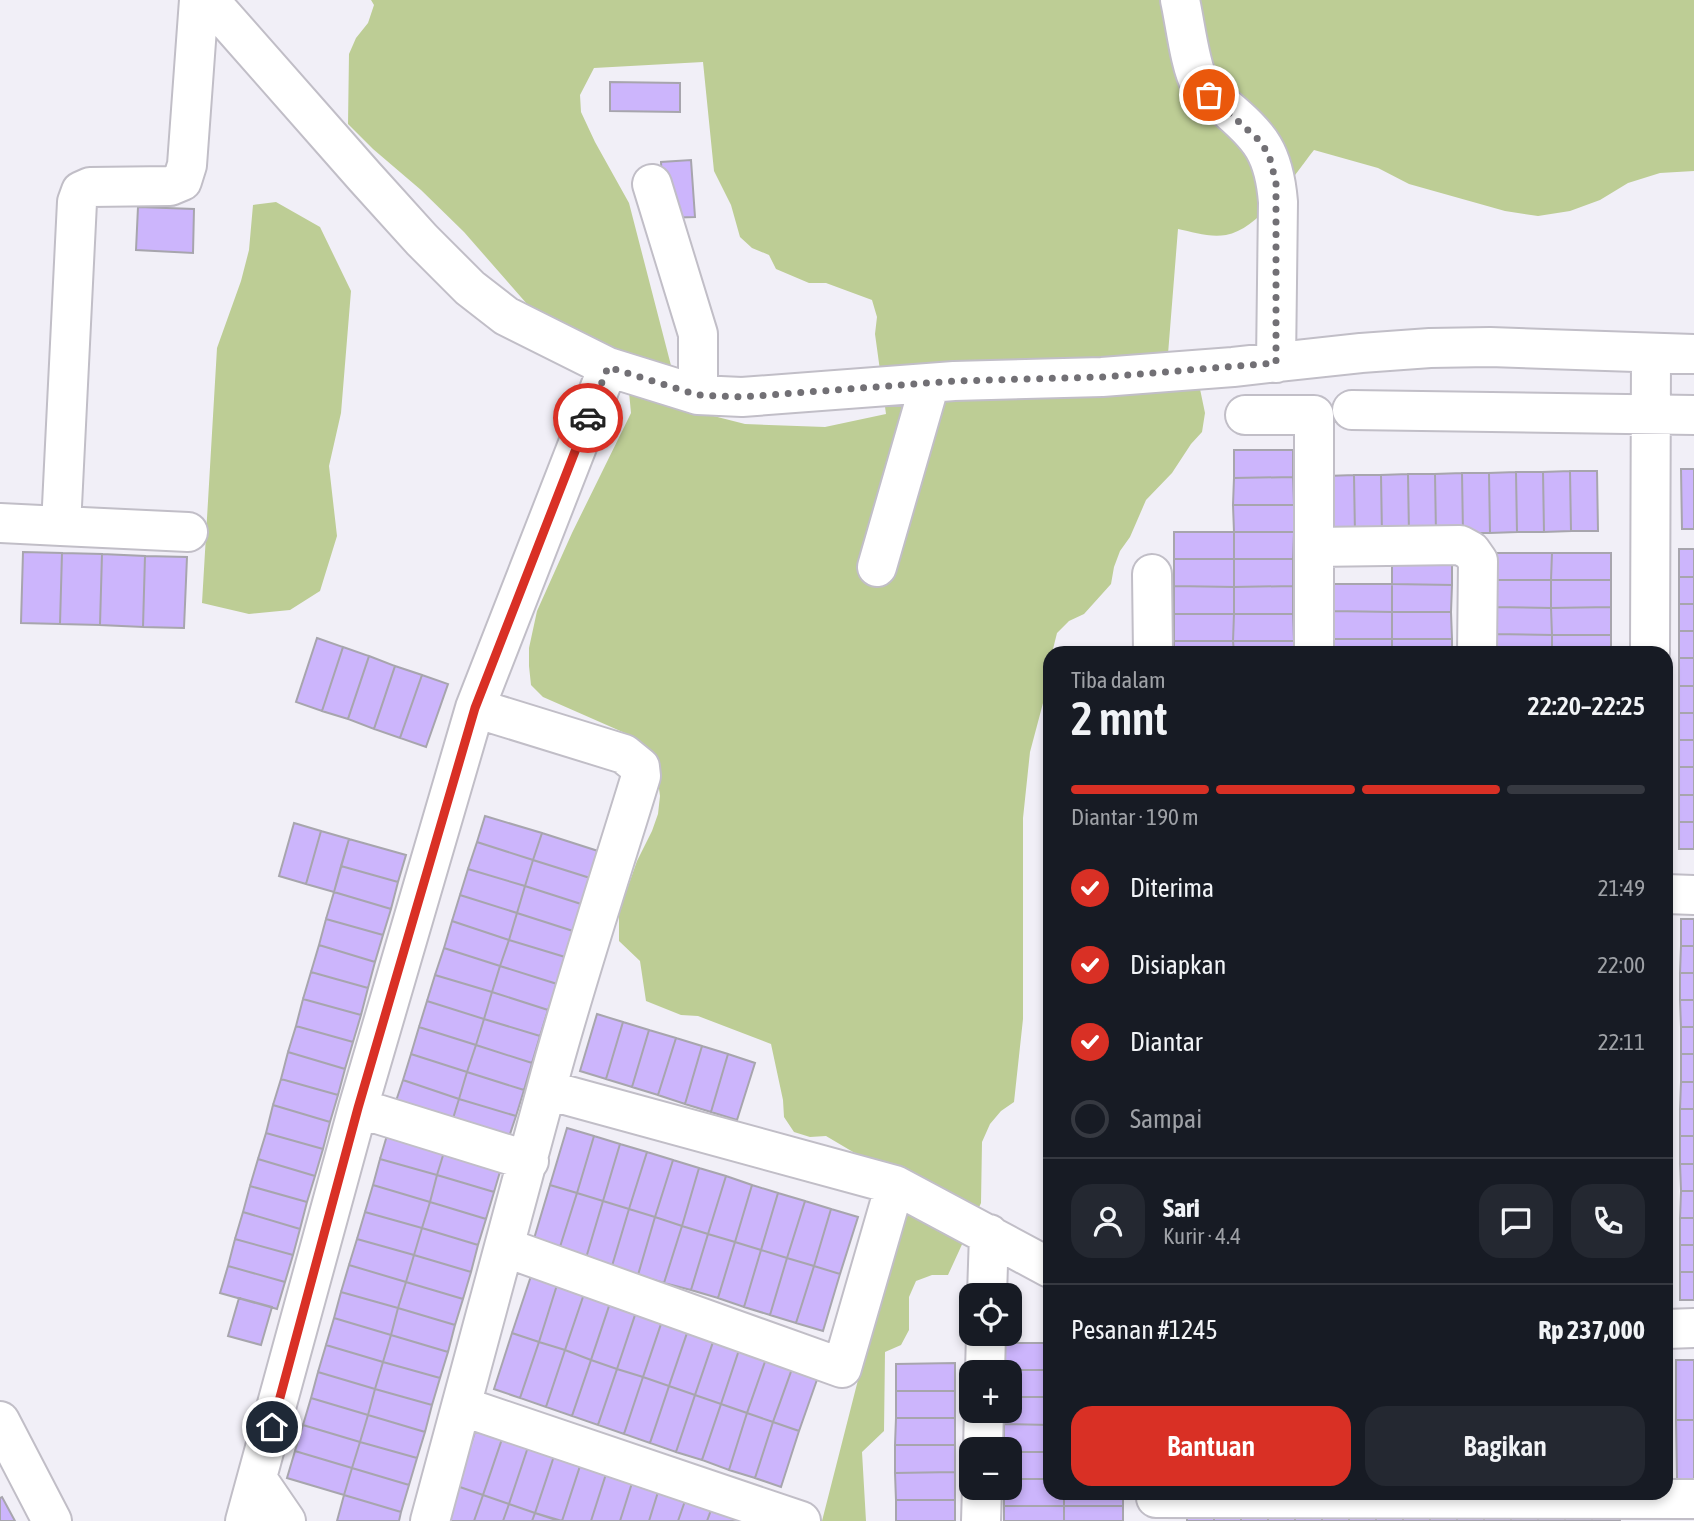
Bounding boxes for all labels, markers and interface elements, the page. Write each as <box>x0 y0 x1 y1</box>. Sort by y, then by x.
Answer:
pin <box>1179 65 1239 125</box>
icon: bag <box>1190 76 1228 114</box>
courier <box>553 383 623 453</box>
icon: car <box>569 399 607 437</box>
text: Tiba dalam <box>1071 667 1166 693</box>
text: 22:20–22:25 <box>1528 691 1645 721</box>
text: 2 mnt <box>1071 692 1168 745</box>
text: Diantar · 190 m <box>1071 804 1199 830</box>
icon: check <box>1071 869 1109 907</box>
text: Diterima <box>1130 873 1214 903</box>
text: 21:49 <box>1598 875 1645 901</box>
icon: check <box>1071 946 1109 984</box>
text: Disiapkan <box>1130 950 1226 980</box>
text: 22:00 <box>1597 952 1645 978</box>
icon: check <box>1071 1023 1109 1061</box>
text: Diantar <box>1130 1027 1203 1057</box>
text: 22:11 <box>1598 1029 1645 1055</box>
text: Sampai <box>1130 1104 1202 1134</box>
button: person <box>1071 1184 1145 1258</box>
button: chat <box>1479 1184 1553 1258</box>
button: phone <box>1571 1184 1645 1258</box>
text: Sari <box>1163 1193 1200 1223</box>
text: Kurir · 4.4 <box>1163 1223 1241 1249</box>
map controls <box>959 1283 1022 1500</box>
button: locate <box>959 1283 1022 1346</box>
text: Pesanan #1245 <box>1071 1315 1218 1345</box>
text: Rp 237,000 <box>1538 1315 1645 1345</box>
button: + <box>959 1360 1022 1423</box>
pin <box>242 1397 302 1457</box>
button: Bantuan <box>1071 1406 1351 1486</box>
button: Bagikan <box>1365 1406 1645 1486</box>
icon: home <box>253 1408 291 1446</box>
button: − <box>959 1437 1022 1500</box>

